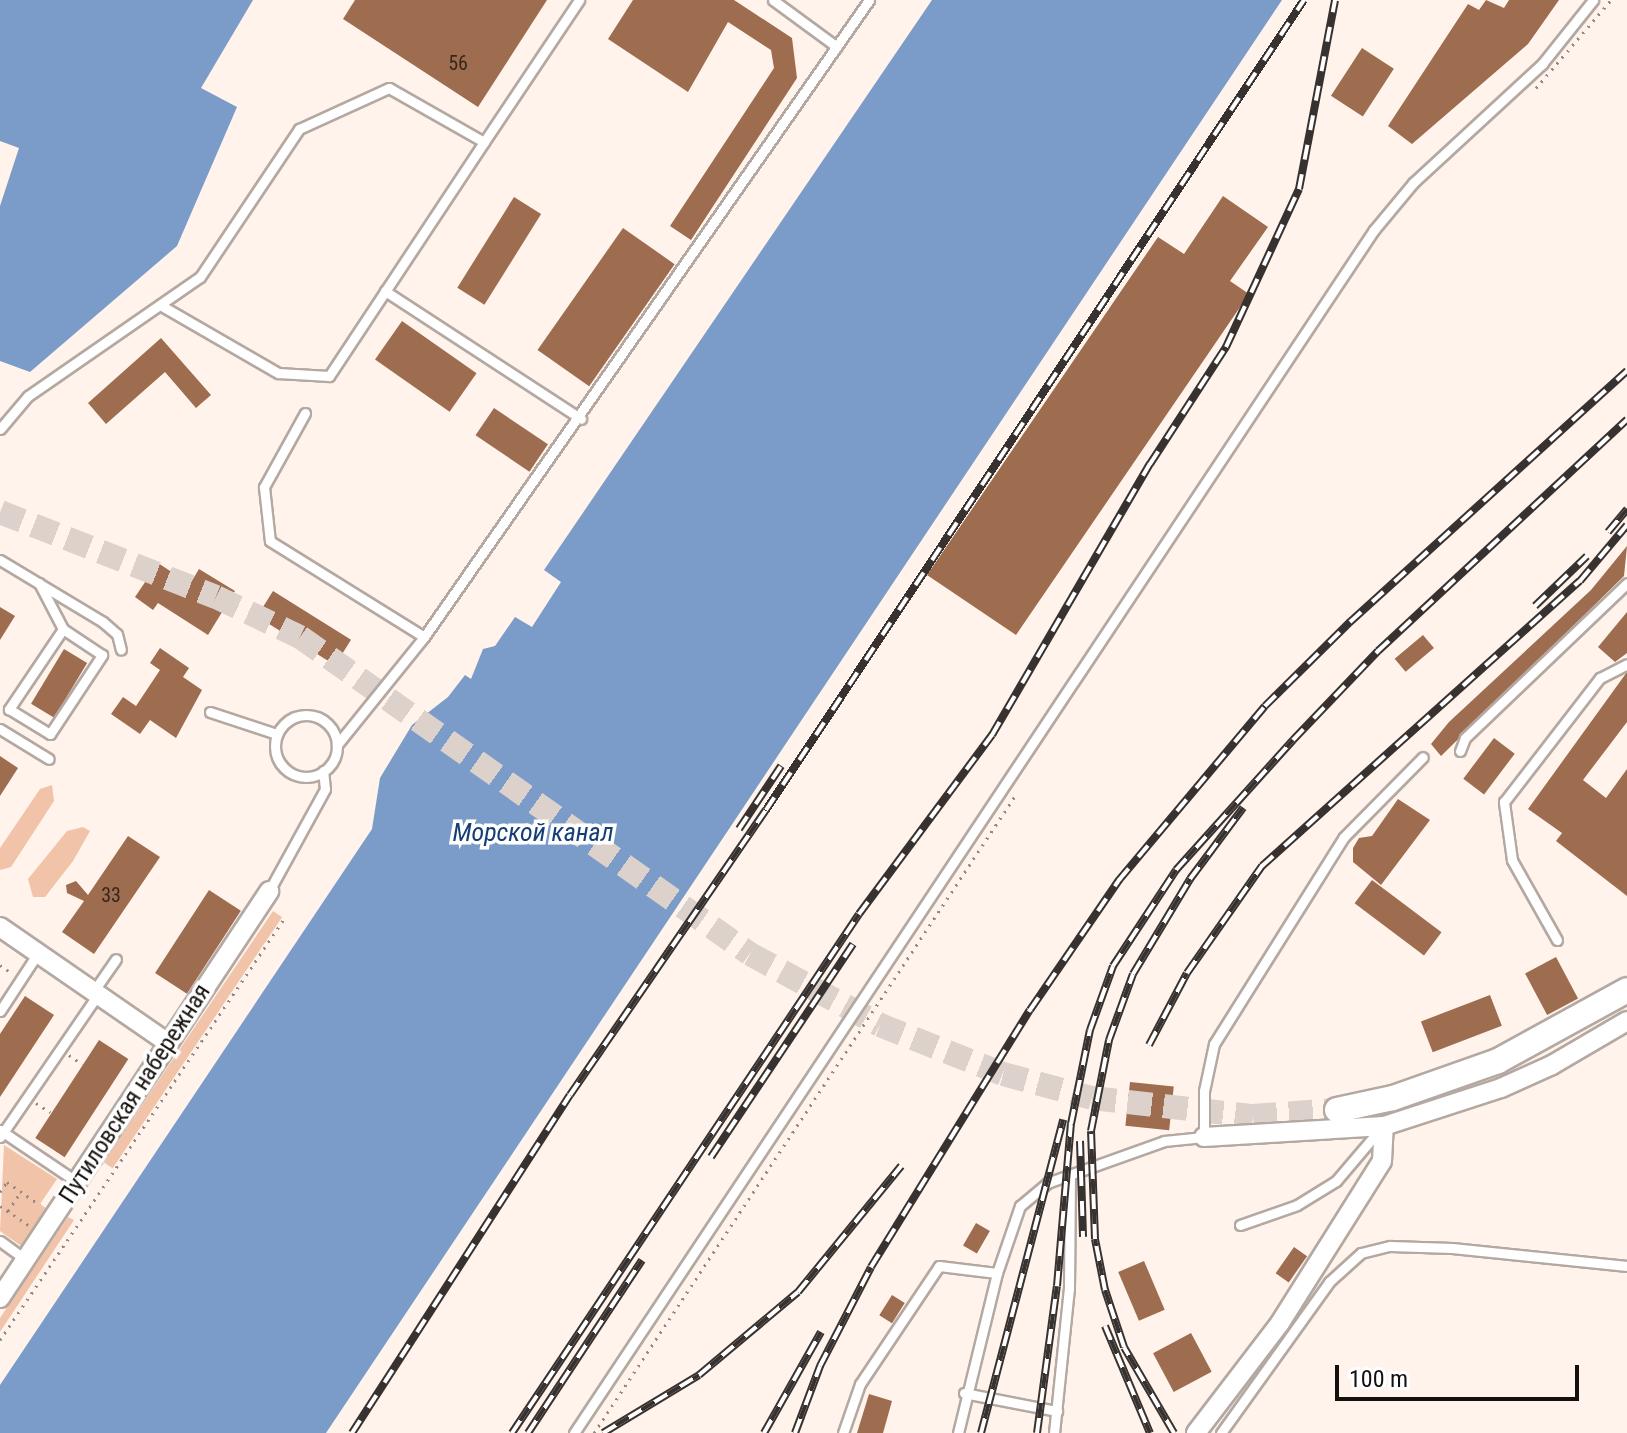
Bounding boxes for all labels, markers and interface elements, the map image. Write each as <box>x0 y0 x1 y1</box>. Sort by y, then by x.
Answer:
house number: 56 <box>448 51 468 75</box>
water label: Морской канал <box>452 817 614 849</box>
house number: 33 <box>101 883 121 907</box>
street label: Путиловская набережная <box>53 979 217 1209</box>
scale bar <box>1339 1349 1583 1399</box>
text: 100 m <box>1349 1365 1408 1393</box>

